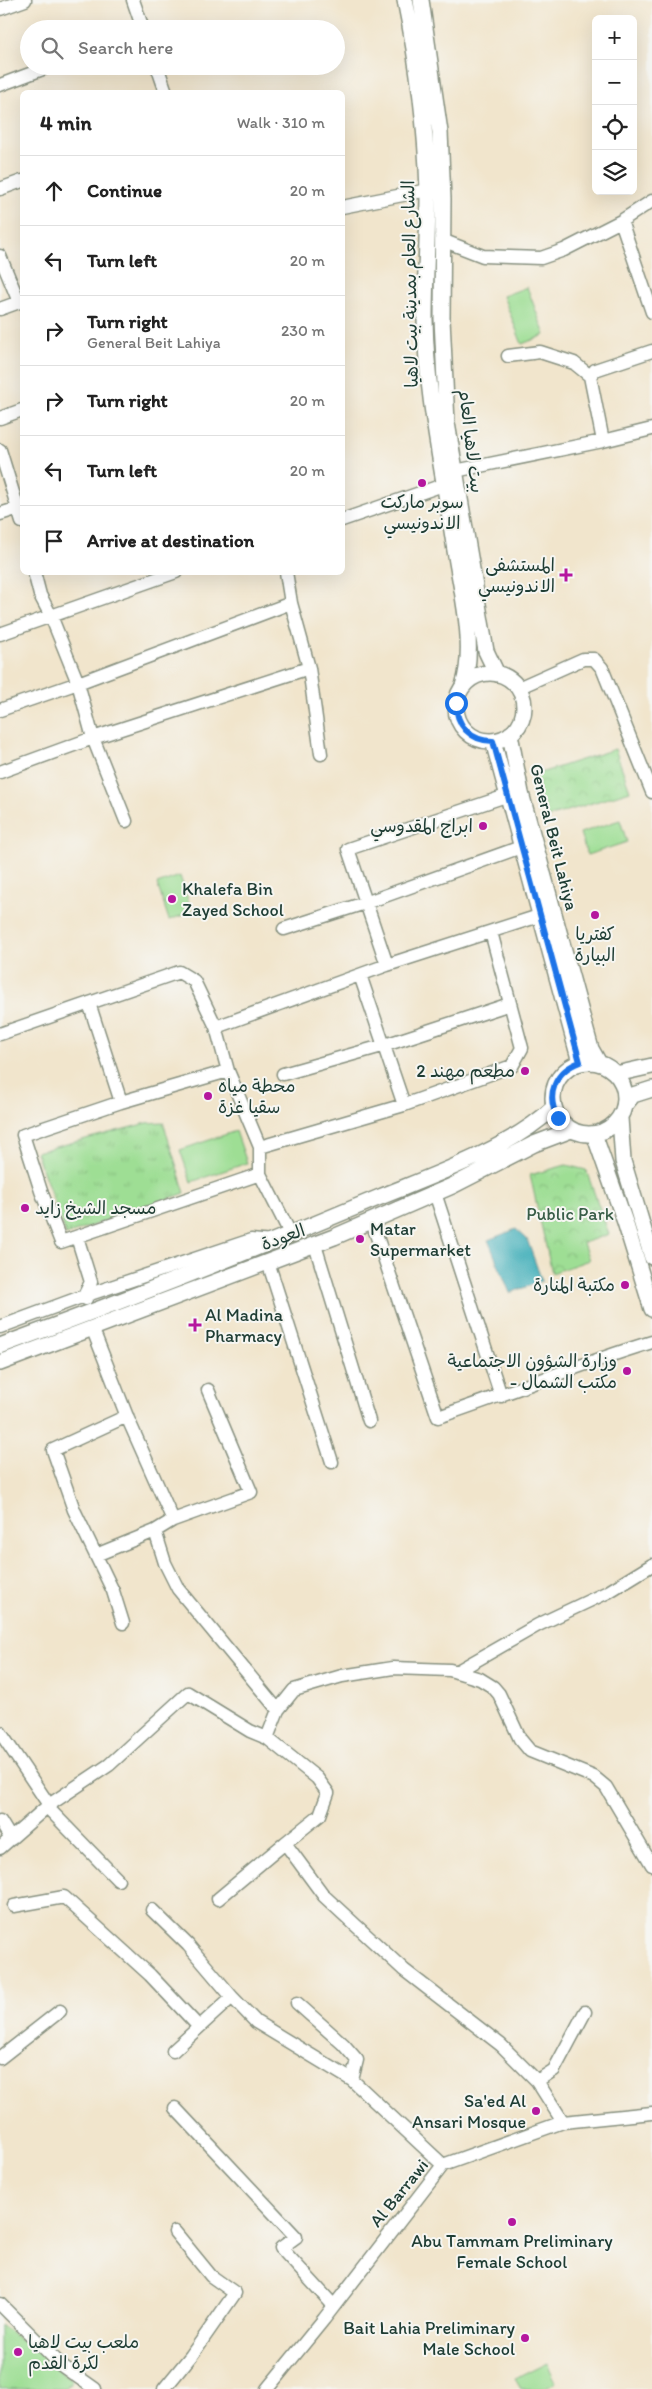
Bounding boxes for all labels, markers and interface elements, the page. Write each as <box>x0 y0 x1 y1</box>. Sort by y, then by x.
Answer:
map controls <box>592 15 637 195</box>
button: + <box>592 15 637 60</box>
search box <box>20 20 345 75</box>
icon: search <box>38 34 66 62</box>
text: Search here <box>78 36 173 59</box>
button: − <box>592 60 637 105</box>
button: locate <box>592 105 637 150</box>
text: 4 min <box>40 110 92 135</box>
text: Walk · 310 m <box>237 113 325 132</box>
button: layers <box>592 150 637 195</box>
icon: ahead <box>40 177 68 205</box>
text: Continue <box>87 179 162 202</box>
street label: الشارع العام بمدينة بيت لاهيا <box>397 180 426 388</box>
text: 20 m <box>290 181 325 200</box>
icon: left <box>40 247 68 275</box>
text: Turn left <box>87 249 157 272</box>
text: 20 m <box>290 251 325 270</box>
text: Turn right <box>87 310 168 333</box>
icon: right <box>40 317 68 345</box>
text: 230 m <box>281 321 325 340</box>
text: General Beit Lahiya <box>87 333 221 352</box>
icon: right <box>40 387 68 415</box>
street label: بيت لاهيا العام <box>451 388 488 495</box>
text: Turn right <box>87 389 168 412</box>
text: 20 m <box>290 391 325 410</box>
icon: left <box>40 457 68 485</box>
text: Turn left <box>87 459 157 482</box>
text: 20 m <box>290 461 325 480</box>
marker: سوبر ماركت الاندونيسي <box>416 477 428 489</box>
place label: سوبر ماركت الاندونيسي <box>380 491 464 539</box>
icon: arrive <box>40 527 68 555</box>
text: Arrive at destination <box>87 529 254 552</box>
place label: المستشفى الاندونيسي <box>478 554 555 602</box>
marker: المستشفى الاندونيسي <box>559 568 573 582</box>
route start <box>445 692 468 715</box>
street label: General Beit Lahiya <box>525 761 583 913</box>
place label: ابراج المقدوسي <box>370 815 473 842</box>
marker: ابراج المقدوسي <box>477 820 489 832</box>
place label: Khalefa Bin Zayed School <box>182 878 284 921</box>
marker: Khalefa Bin Zayed School <box>166 893 178 905</box>
marker: كفتريا البيارة <box>589 909 601 921</box>
place label: كفتريا البيارة <box>574 923 616 966</box>
place label: مطعم مهند 2 <box>416 1060 515 1085</box>
marker: مطعم مهند 2 <box>519 1065 531 1077</box>
place label: محطة مياه سقيا غزة <box>218 1075 296 1118</box>
marker: محطة مياه سقيا غزة <box>202 1090 214 1102</box>
route end <box>547 1107 570 1130</box>
place label: مسجد الشيخ زايد <box>35 1197 156 1220</box>
marker: مسجد الشيخ زايد <box>19 1202 31 1214</box>
park label: Public Park <box>526 1203 614 1225</box>
place label: Matar Supermarket <box>370 1218 471 1261</box>
street label: العودة <box>258 1219 308 1256</box>
marker: Matar Supermarket <box>354 1233 366 1245</box>
place label: مكتبة المنارة <box>533 1274 615 1296</box>
marker: مكتبة المنارة <box>619 1279 631 1291</box>
place label: Al Madina Pharmacy <box>205 1304 284 1347</box>
marker: Al Madina Pharmacy <box>189 1319 201 1331</box>
place label: وزارة الشؤون الاجتماعية - مكتب الشمال <box>447 1350 617 1393</box>
marker: وزارة الشؤون الاجتماعية - مكتب الشمال <box>621 1365 633 1377</box>
place label: Sa'ed Al Ansari Mosque <box>412 2090 526 2133</box>
marker: Sa'ed Al Ansari Mosque <box>530 2105 542 2117</box>
street label: Al Barrawi <box>365 2154 433 2232</box>
marker: Abu Tammam Preliminary Female School <box>506 2216 518 2228</box>
place label: Abu Tammam Preliminary Female School <box>411 2230 613 2273</box>
place label: Bait Lahia Preliminary Male School <box>343 2317 516 2360</box>
place label: ملعب بيت لاهيا لكرة القدم <box>28 2331 139 2377</box>
marker: Bait Lahia Preliminary Male School <box>519 2332 531 2344</box>
marker: ملعب بيت لاهيا لكرة القدم <box>12 2346 24 2358</box>

